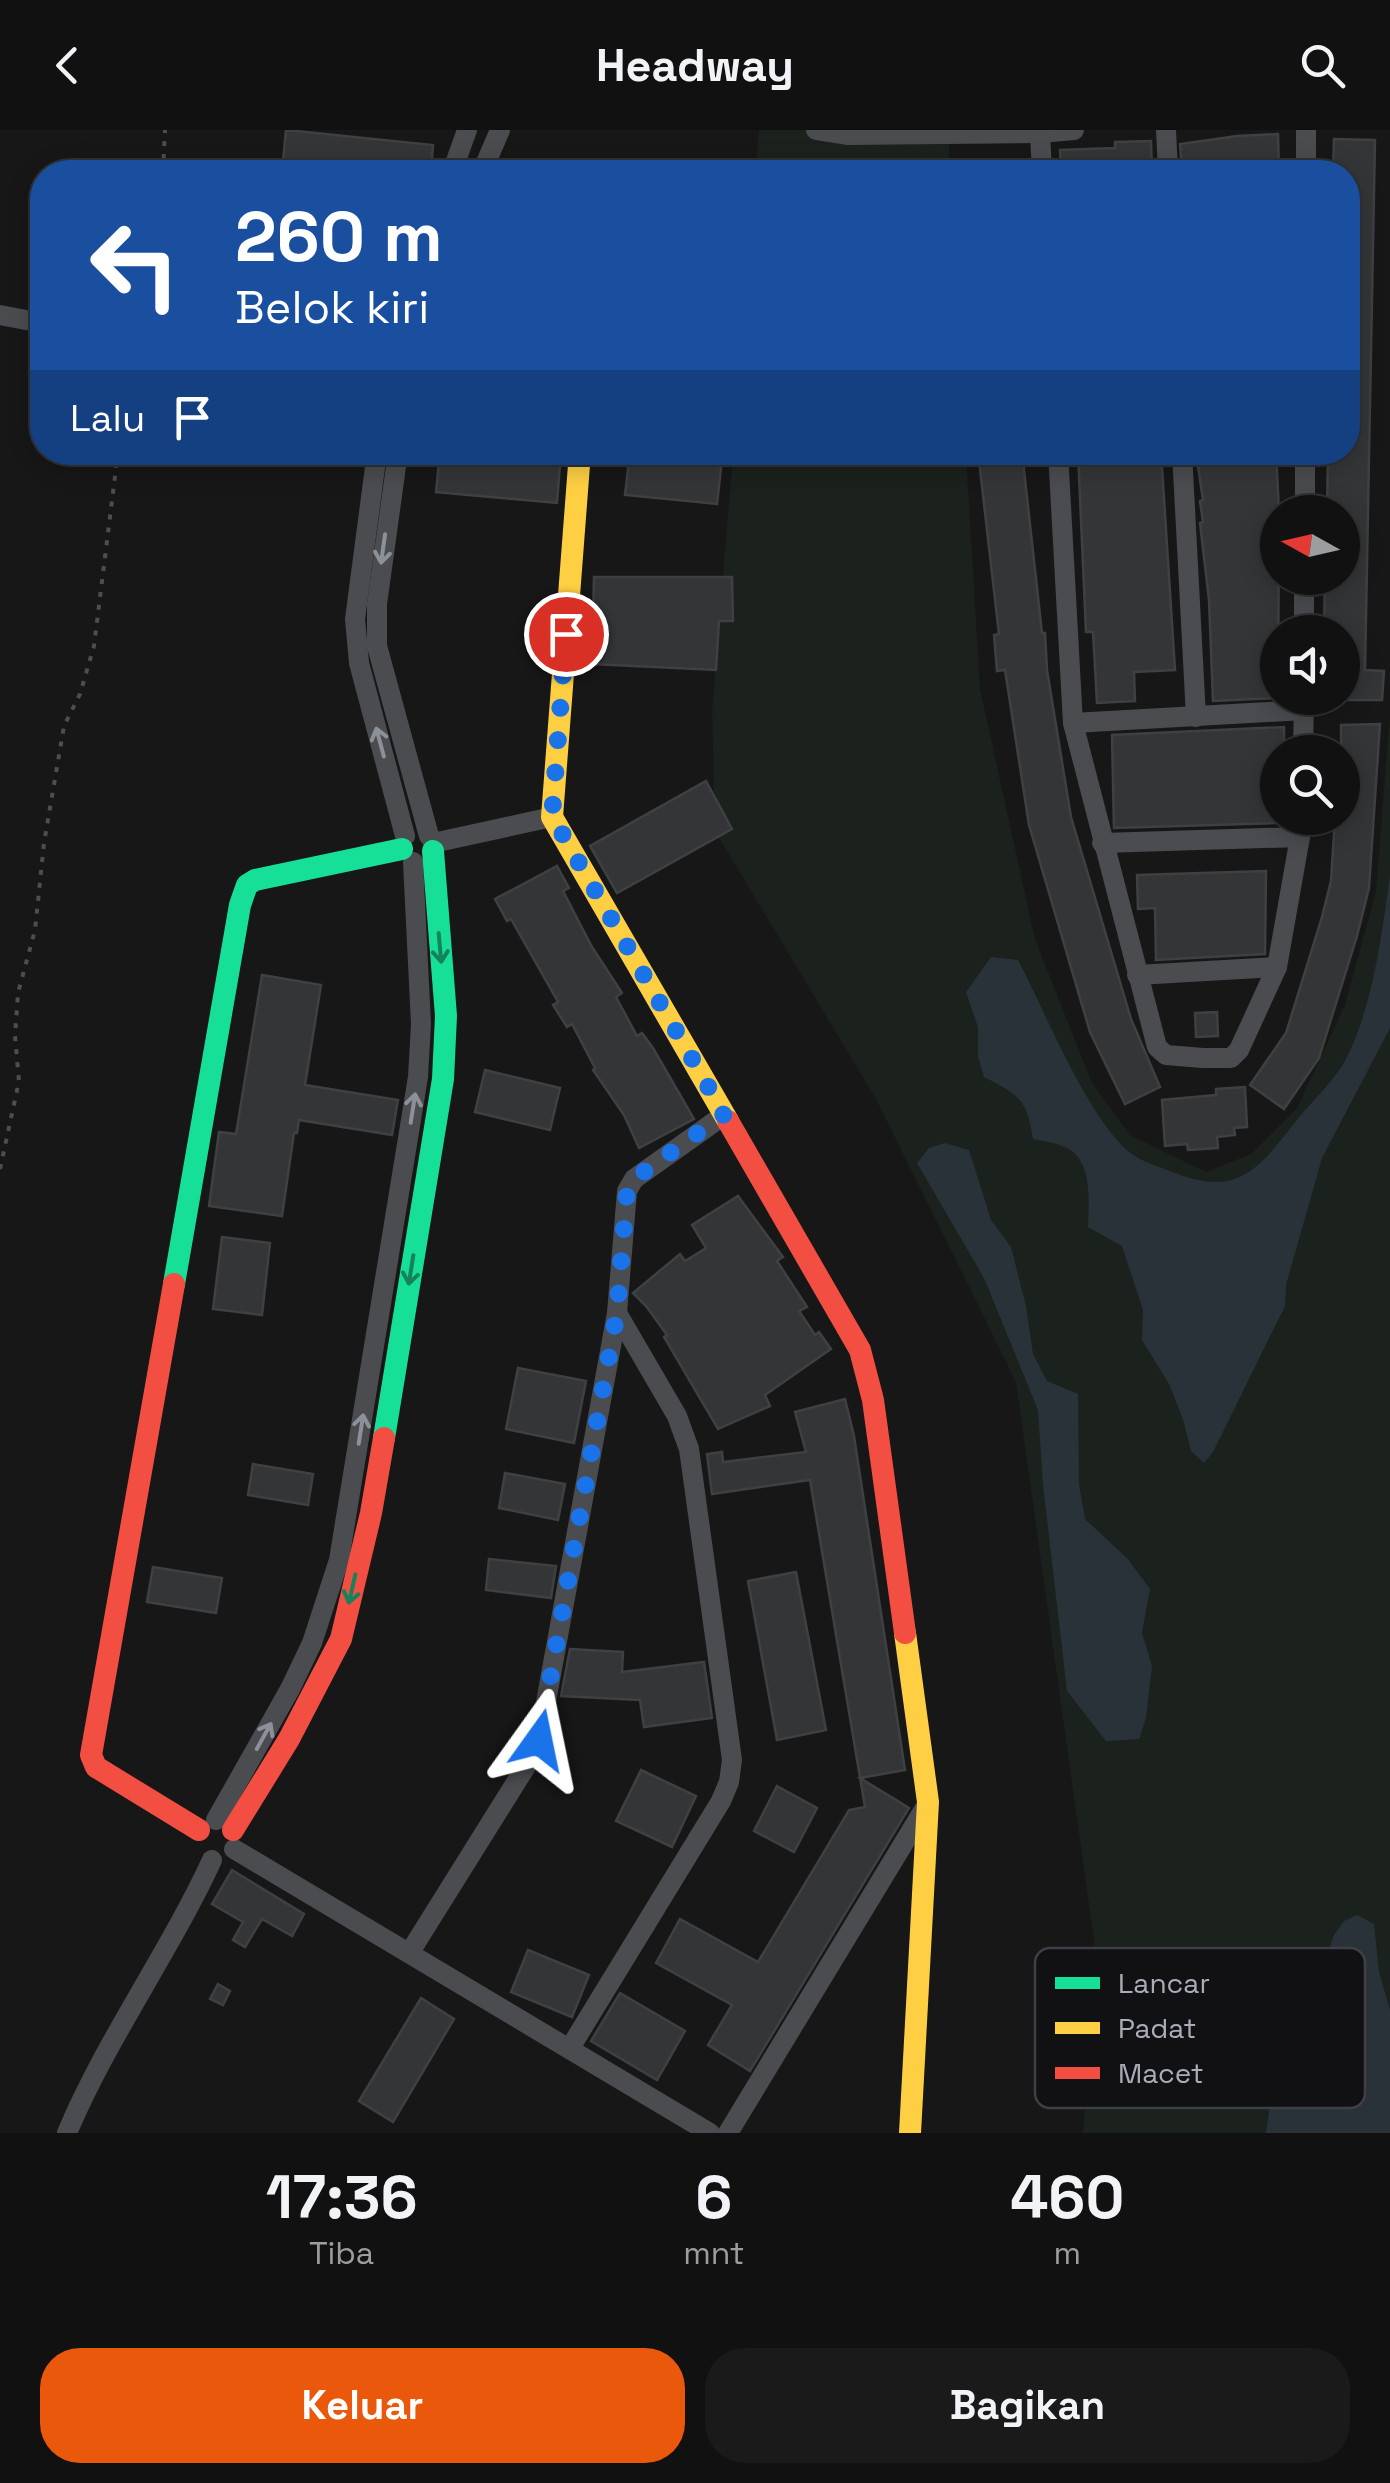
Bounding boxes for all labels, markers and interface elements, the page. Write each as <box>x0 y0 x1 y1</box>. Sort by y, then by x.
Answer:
text: Headway <box>596 37 794 94</box>
icon: back <box>40 38 95 93</box>
icon: search <box>1295 38 1350 93</box>
text: 260 m <box>235 192 443 281</box>
icon: left <box>70 200 200 330</box>
text: Belok kiri <box>235 279 429 336</box>
icon: arrive <box>165 390 220 445</box>
text: Lalu <box>70 394 145 442</box>
north arrow <box>1260 495 1360 595</box>
map controls <box>1260 495 1360 835</box>
one-way arrow <box>374 532 392 565</box>
pin <box>524 592 609 677</box>
icon: arrive <box>539 607 594 662</box>
button: sound <box>1260 615 1360 715</box>
one-way arrow <box>370 727 388 759</box>
button: search <box>1260 735 1360 835</box>
one-way arrow <box>431 931 450 963</box>
one-way arrow <box>404 1092 423 1125</box>
one-way arrow <box>401 1253 420 1286</box>
one-way arrow <box>352 1413 370 1445</box>
one-way arrow <box>342 1572 360 1604</box>
position arrow <box>487 1688 591 1792</box>
one-way arrow <box>254 1721 274 1751</box>
legend <box>1035 1948 1365 2108</box>
text: Lancar <box>1118 1965 1210 2001</box>
text: Padat <box>1118 2010 1196 2046</box>
text: Macet <box>1118 2055 1204 2091</box>
text: 17:36 <box>266 2159 417 2236</box>
text: 6 <box>695 2159 732 2236</box>
text: 460 <box>1010 2159 1124 2236</box>
text: Tiba <box>309 2233 374 2273</box>
text: mnt <box>683 2233 745 2273</box>
text: m <box>1054 2233 1081 2273</box>
button: Keluar <box>40 2348 685 2463</box>
button: Bagikan <box>705 2348 1350 2463</box>

